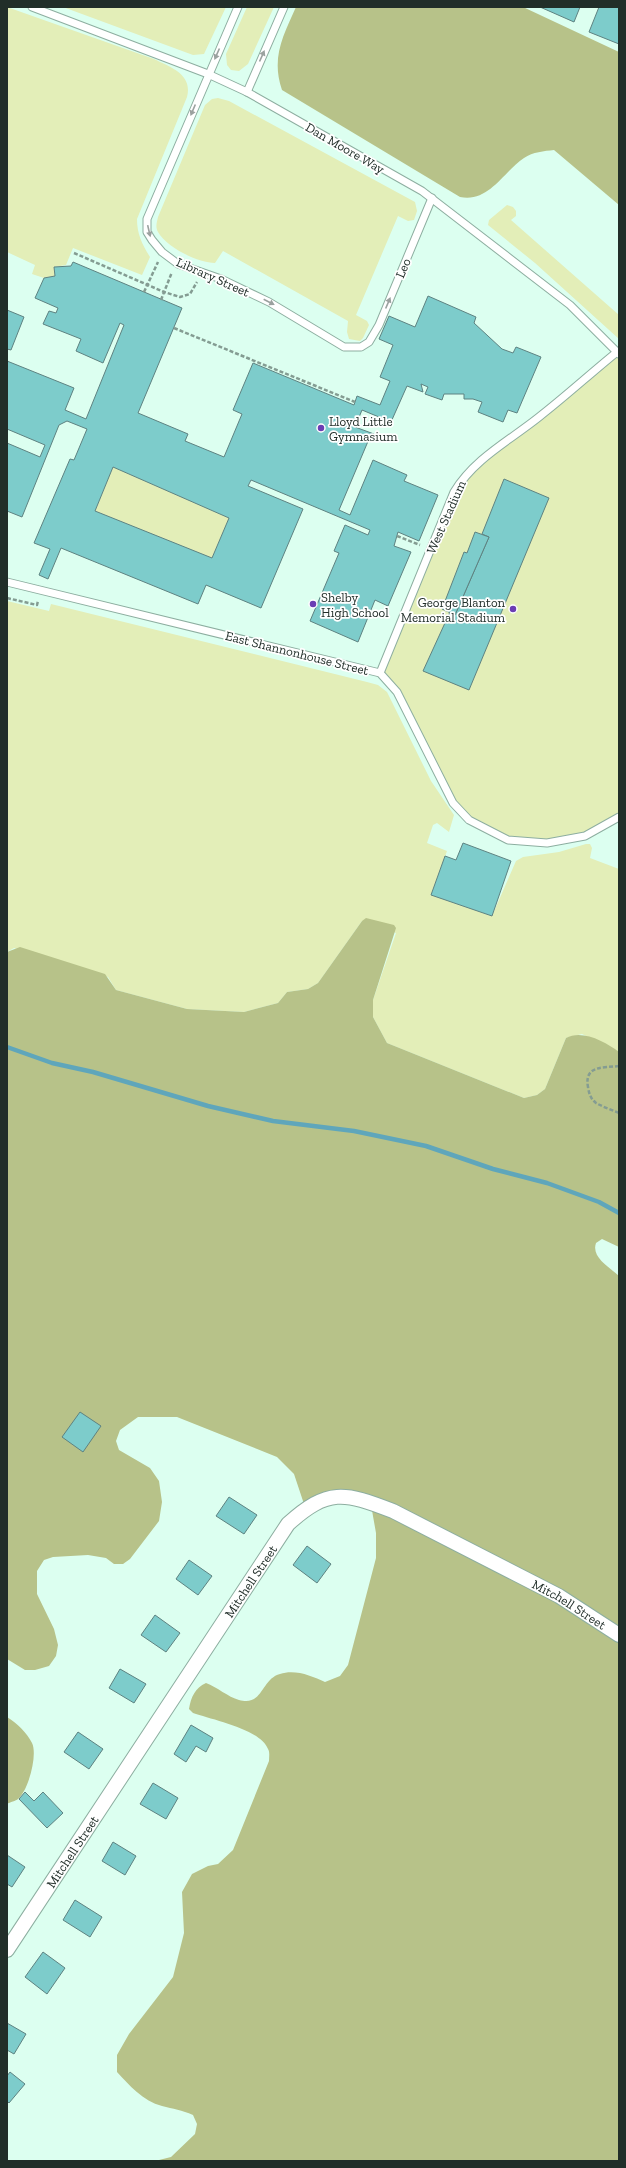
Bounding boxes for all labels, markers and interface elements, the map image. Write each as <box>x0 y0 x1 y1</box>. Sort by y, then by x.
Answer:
one-way arrow <box>214 48 220 59</box>
one-way arrow <box>259 51 265 62</box>
one-way arrow <box>189 105 195 117</box>
street label: Dan Moore Way <box>303 119 387 177</box>
one-way arrow <box>146 225 152 237</box>
street label: Library Street <box>174 254 252 300</box>
street label: Leo <box>392 256 414 280</box>
one-way arrow <box>386 296 392 308</box>
one-way arrow <box>263 299 274 306</box>
place label: Lloyd Little Gymnasium <box>329 414 398 444</box>
marker: Lloyd Little Gymnasium <box>316 423 326 433</box>
street label: West Stadium <box>423 477 469 556</box>
place label: Shelby High School <box>321 590 389 620</box>
place label: George Blanton Memorial Stadium <box>401 595 506 625</box>
marker: Shelby High School <box>308 599 318 609</box>
marker: George Blanton Memorial Stadium <box>508 604 518 614</box>
street label: East Shannonhouse Street <box>224 628 370 678</box>
street label: Mitchell Street <box>221 1542 280 1620</box>
street label: Mitchell Street <box>530 1576 609 1632</box>
street label: Mitchell Street <box>43 1812 101 1891</box>

